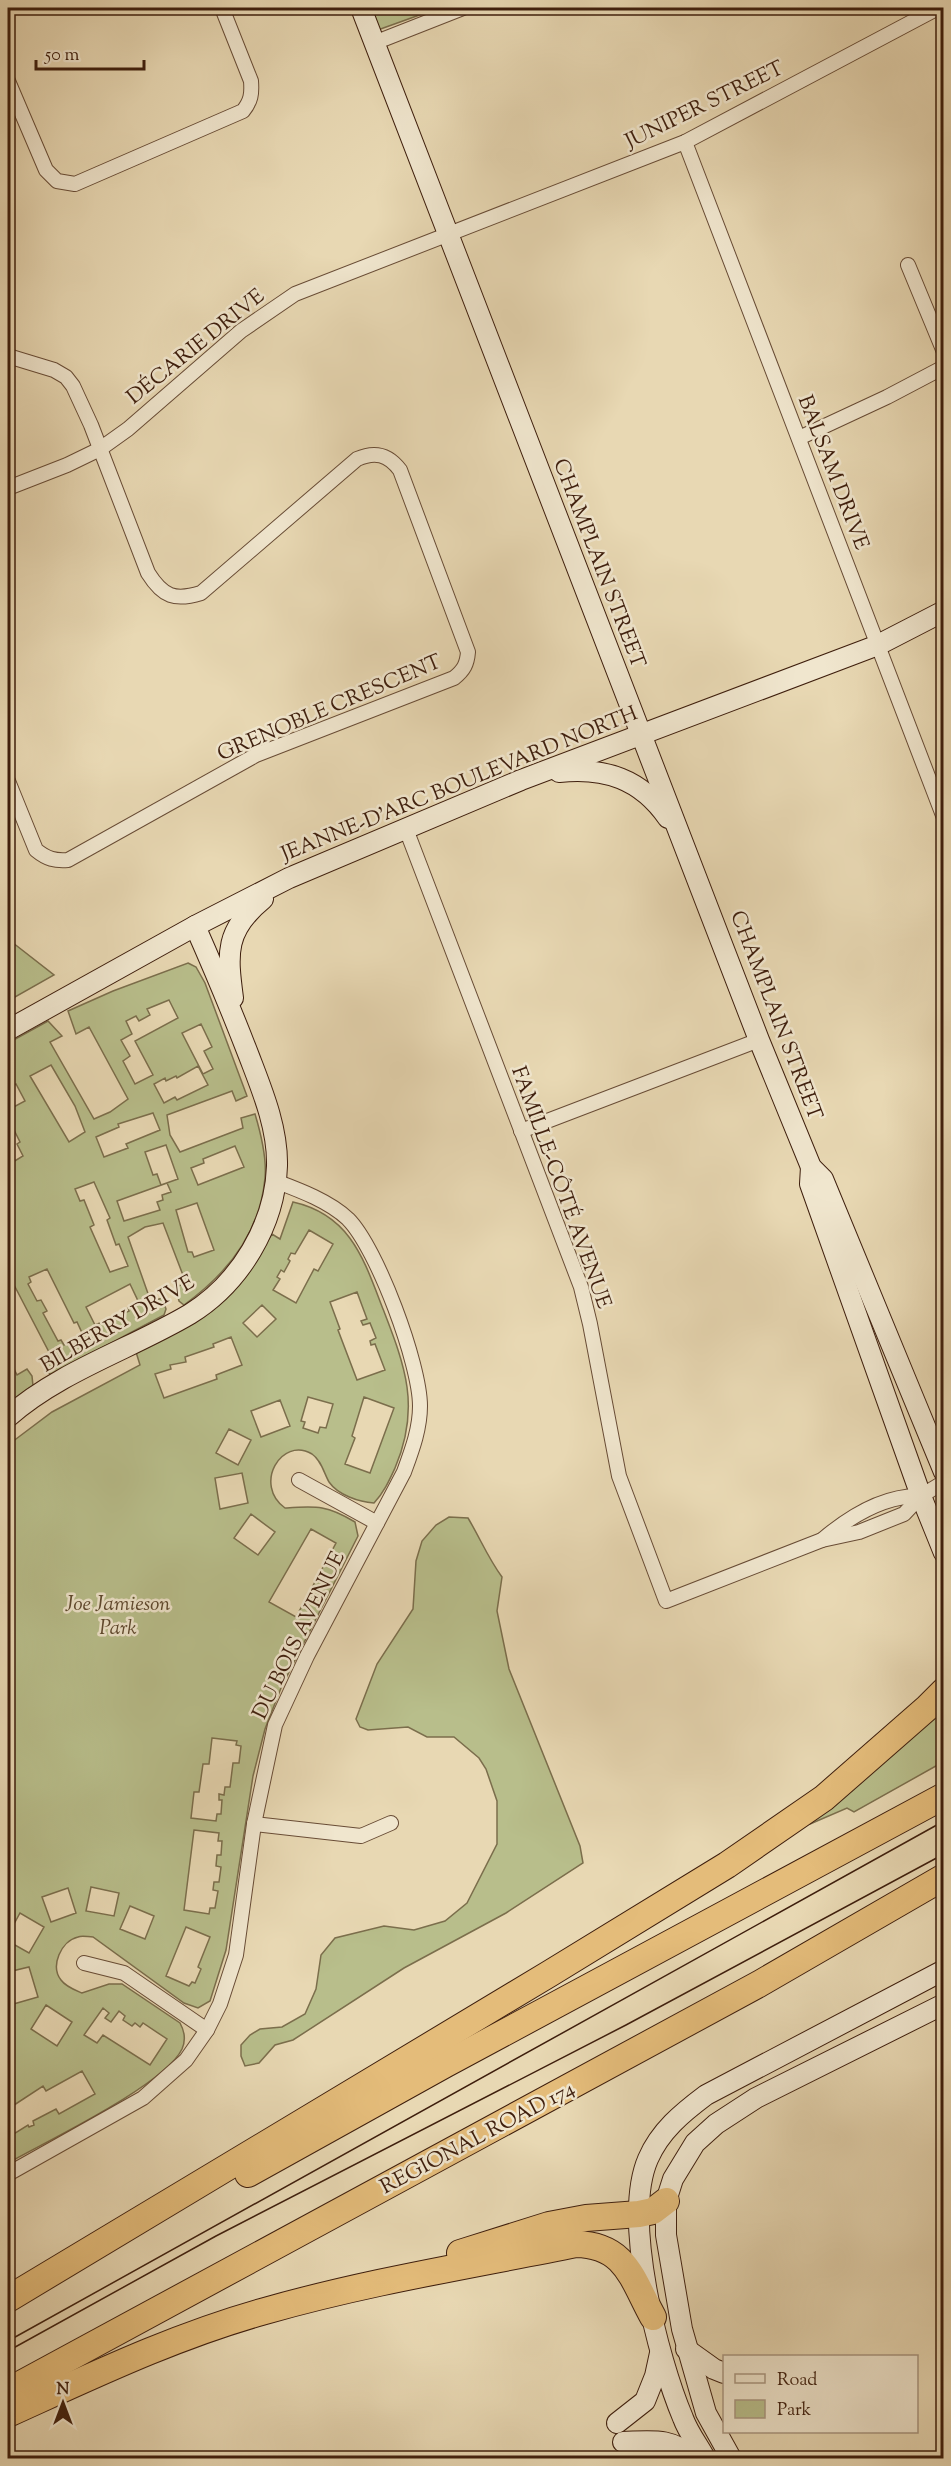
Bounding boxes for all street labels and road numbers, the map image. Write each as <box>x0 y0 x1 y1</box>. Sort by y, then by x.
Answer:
street label: JUNIPER STREET <box>619 54 790 158</box>
street label: DÉCARIE DRIVE <box>121 282 272 413</box>
street label: BALSAM DRIVE <box>789 391 876 555</box>
street label: CHAMPLAIN STREET <box>544 455 652 673</box>
street label: GRENOBLE CRESCENT <box>213 648 447 770</box>
street label: JEANNE-D'ARC BOULEVARD NORTH <box>276 699 643 871</box>
street label: CHAMPLAIN STREET <box>721 907 829 1125</box>
street label: FAMILLE-CÔTÉ AVENUE <box>502 1062 618 1313</box>
street label: BILBERRY DRIVE <box>35 1268 201 1381</box>
street label: DU BOIS AVENUE <box>246 1547 354 1725</box>
street label: REGIONAL ROAD 174 <box>375 2075 581 2203</box>

